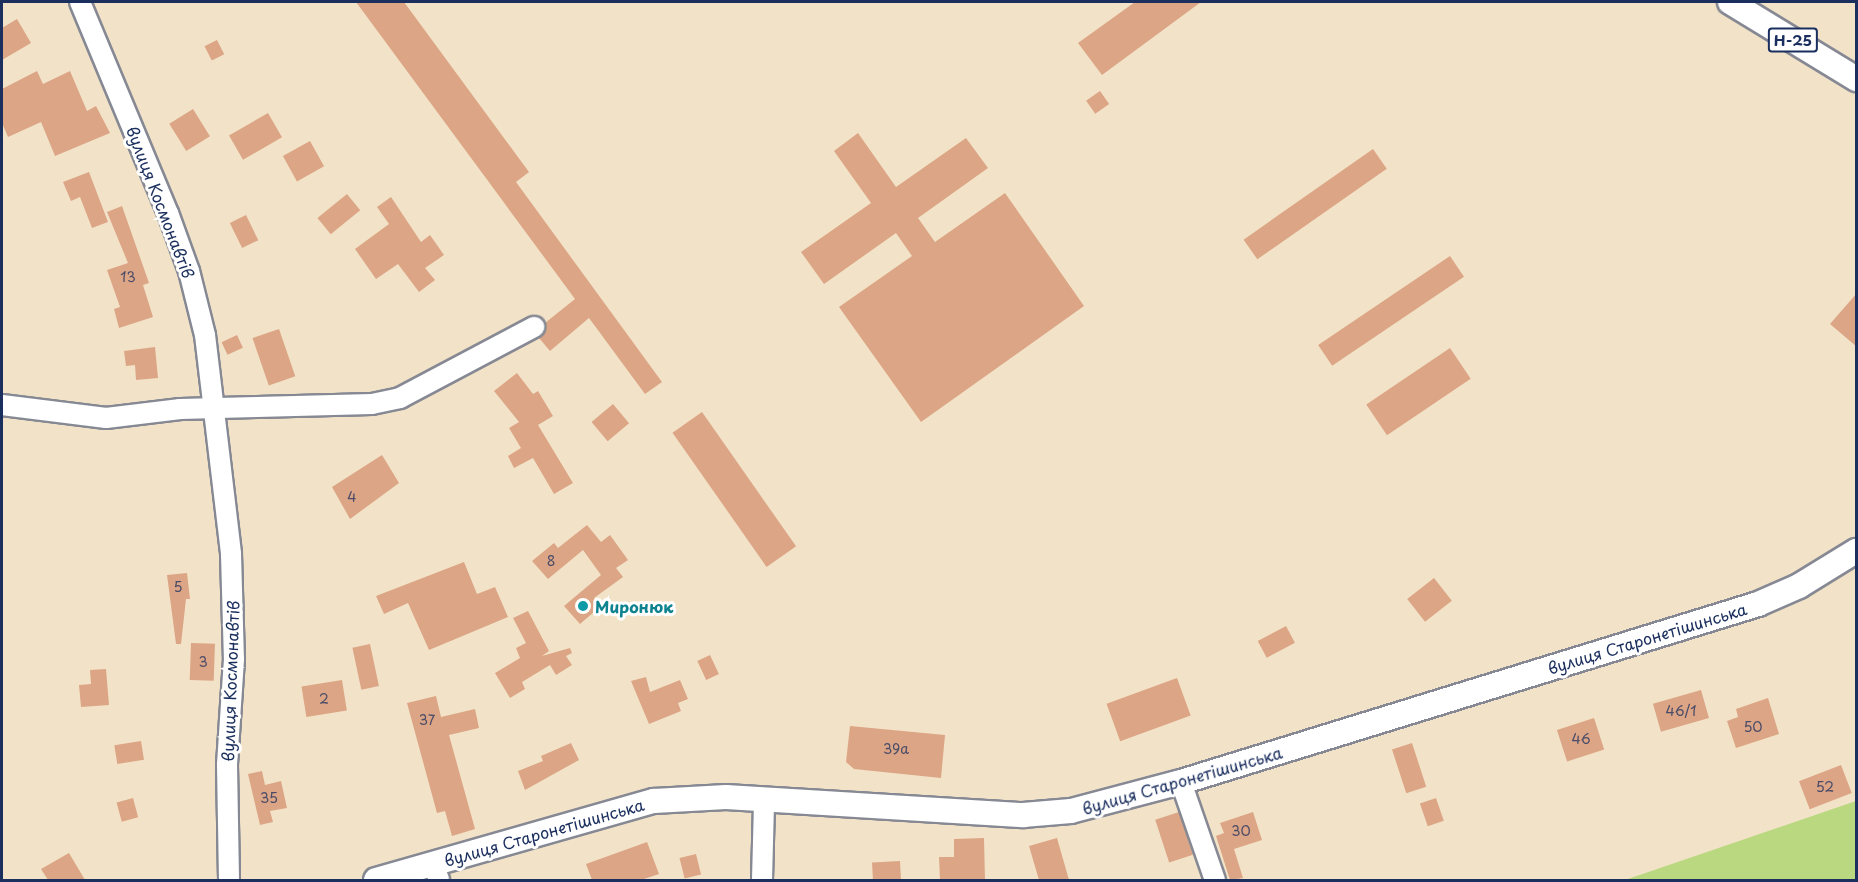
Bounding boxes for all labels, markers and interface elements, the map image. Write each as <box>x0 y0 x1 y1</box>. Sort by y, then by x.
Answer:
road number: Н-25 <box>1768 28 1818 52</box>
street label: вулиця Космонавтів <box>123 123 199 281</box>
house number: 13 <box>120 269 136 285</box>
house number: 4 <box>347 489 357 505</box>
house number: 8 <box>547 553 555 569</box>
house number: 5 <box>173 579 183 595</box>
place label: Миронюк <box>595 596 673 616</box>
street label: вулиця Старонетішинська <box>1545 598 1749 678</box>
marker: Миронюк <box>576 599 590 613</box>
street label: вулиця Космонавтів <box>218 600 242 762</box>
house number: 3 <box>198 654 208 670</box>
house number: 2 <box>319 691 329 707</box>
house number: 46/1 <box>1665 703 1697 719</box>
house number: 37 <box>419 712 435 728</box>
house number: 50 <box>1743 719 1763 735</box>
house number: 46 <box>1571 731 1591 747</box>
house number: 39а <box>883 741 909 757</box>
street label: вулиця Старонетішинська <box>1079 742 1285 818</box>
house number: 52 <box>1816 779 1834 795</box>
house number: 35 <box>260 790 278 806</box>
street label: вулиця Старонетішинська <box>441 794 647 870</box>
house number: 30 <box>1231 823 1251 839</box>

